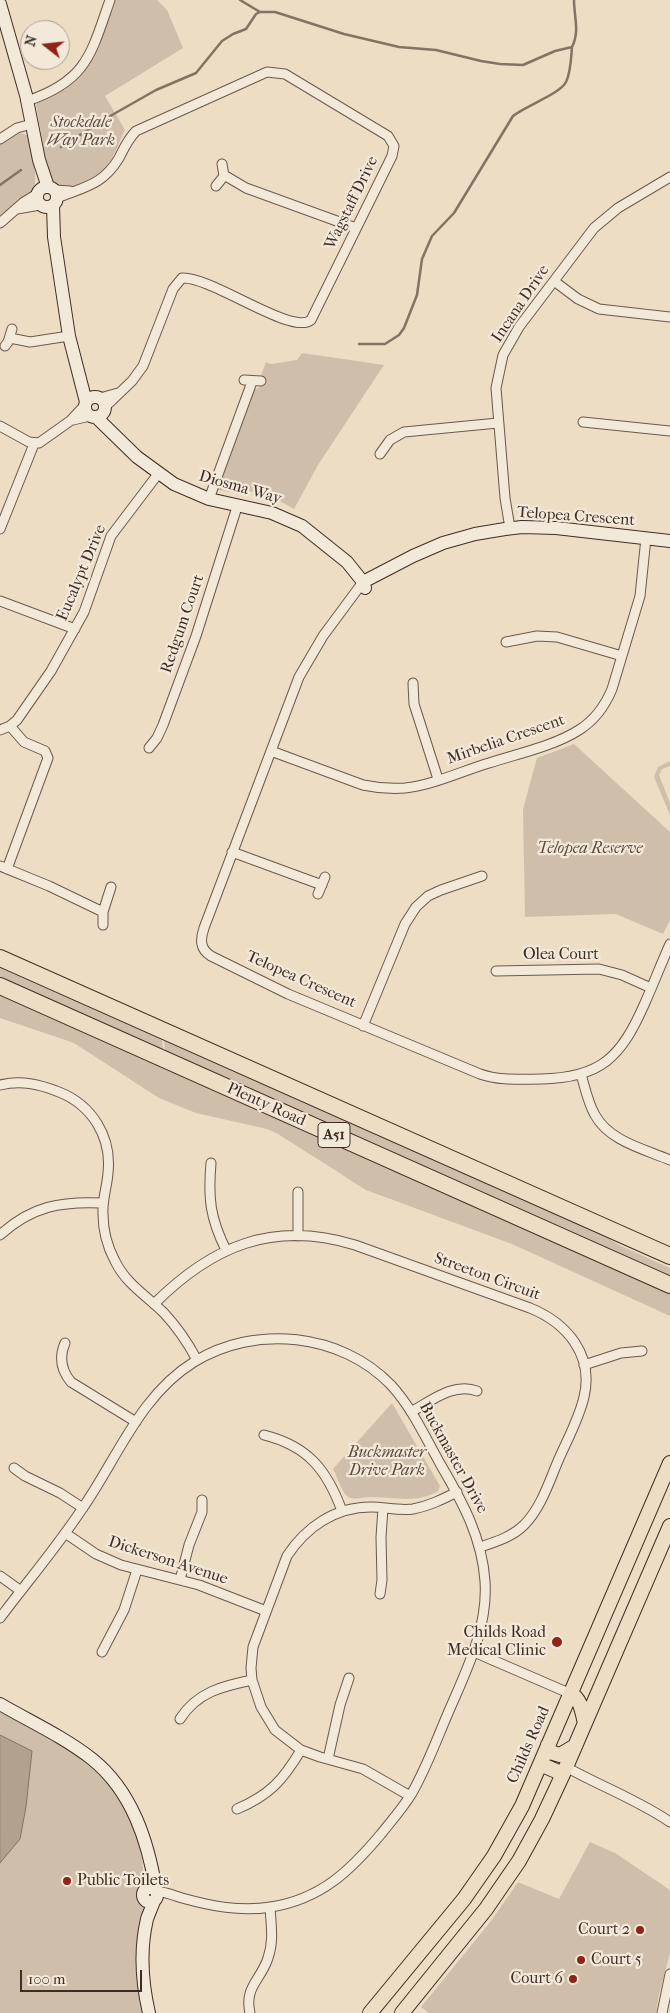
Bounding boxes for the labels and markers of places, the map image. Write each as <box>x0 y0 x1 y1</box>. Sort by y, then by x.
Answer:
place label: Childs Road Medical Clinic <box>447 1623 546 1661</box>
marker: Childs Road Medical Clinic <box>550 1635 564 1649</box>
place label: Public Toilets <box>77 1871 169 1891</box>
marker: Public Toilets <box>61 1875 73 1887</box>
place label: Court 2 <box>578 1920 630 1940</box>
marker: Court 2 <box>634 1924 646 1936</box>
place label: Court 5 <box>591 1950 642 1970</box>
marker: Court 5 <box>575 1954 587 1966</box>
place label: Court 6 <box>511 1969 563 1989</box>
marker: Court 6 <box>567 1973 579 1985</box>

